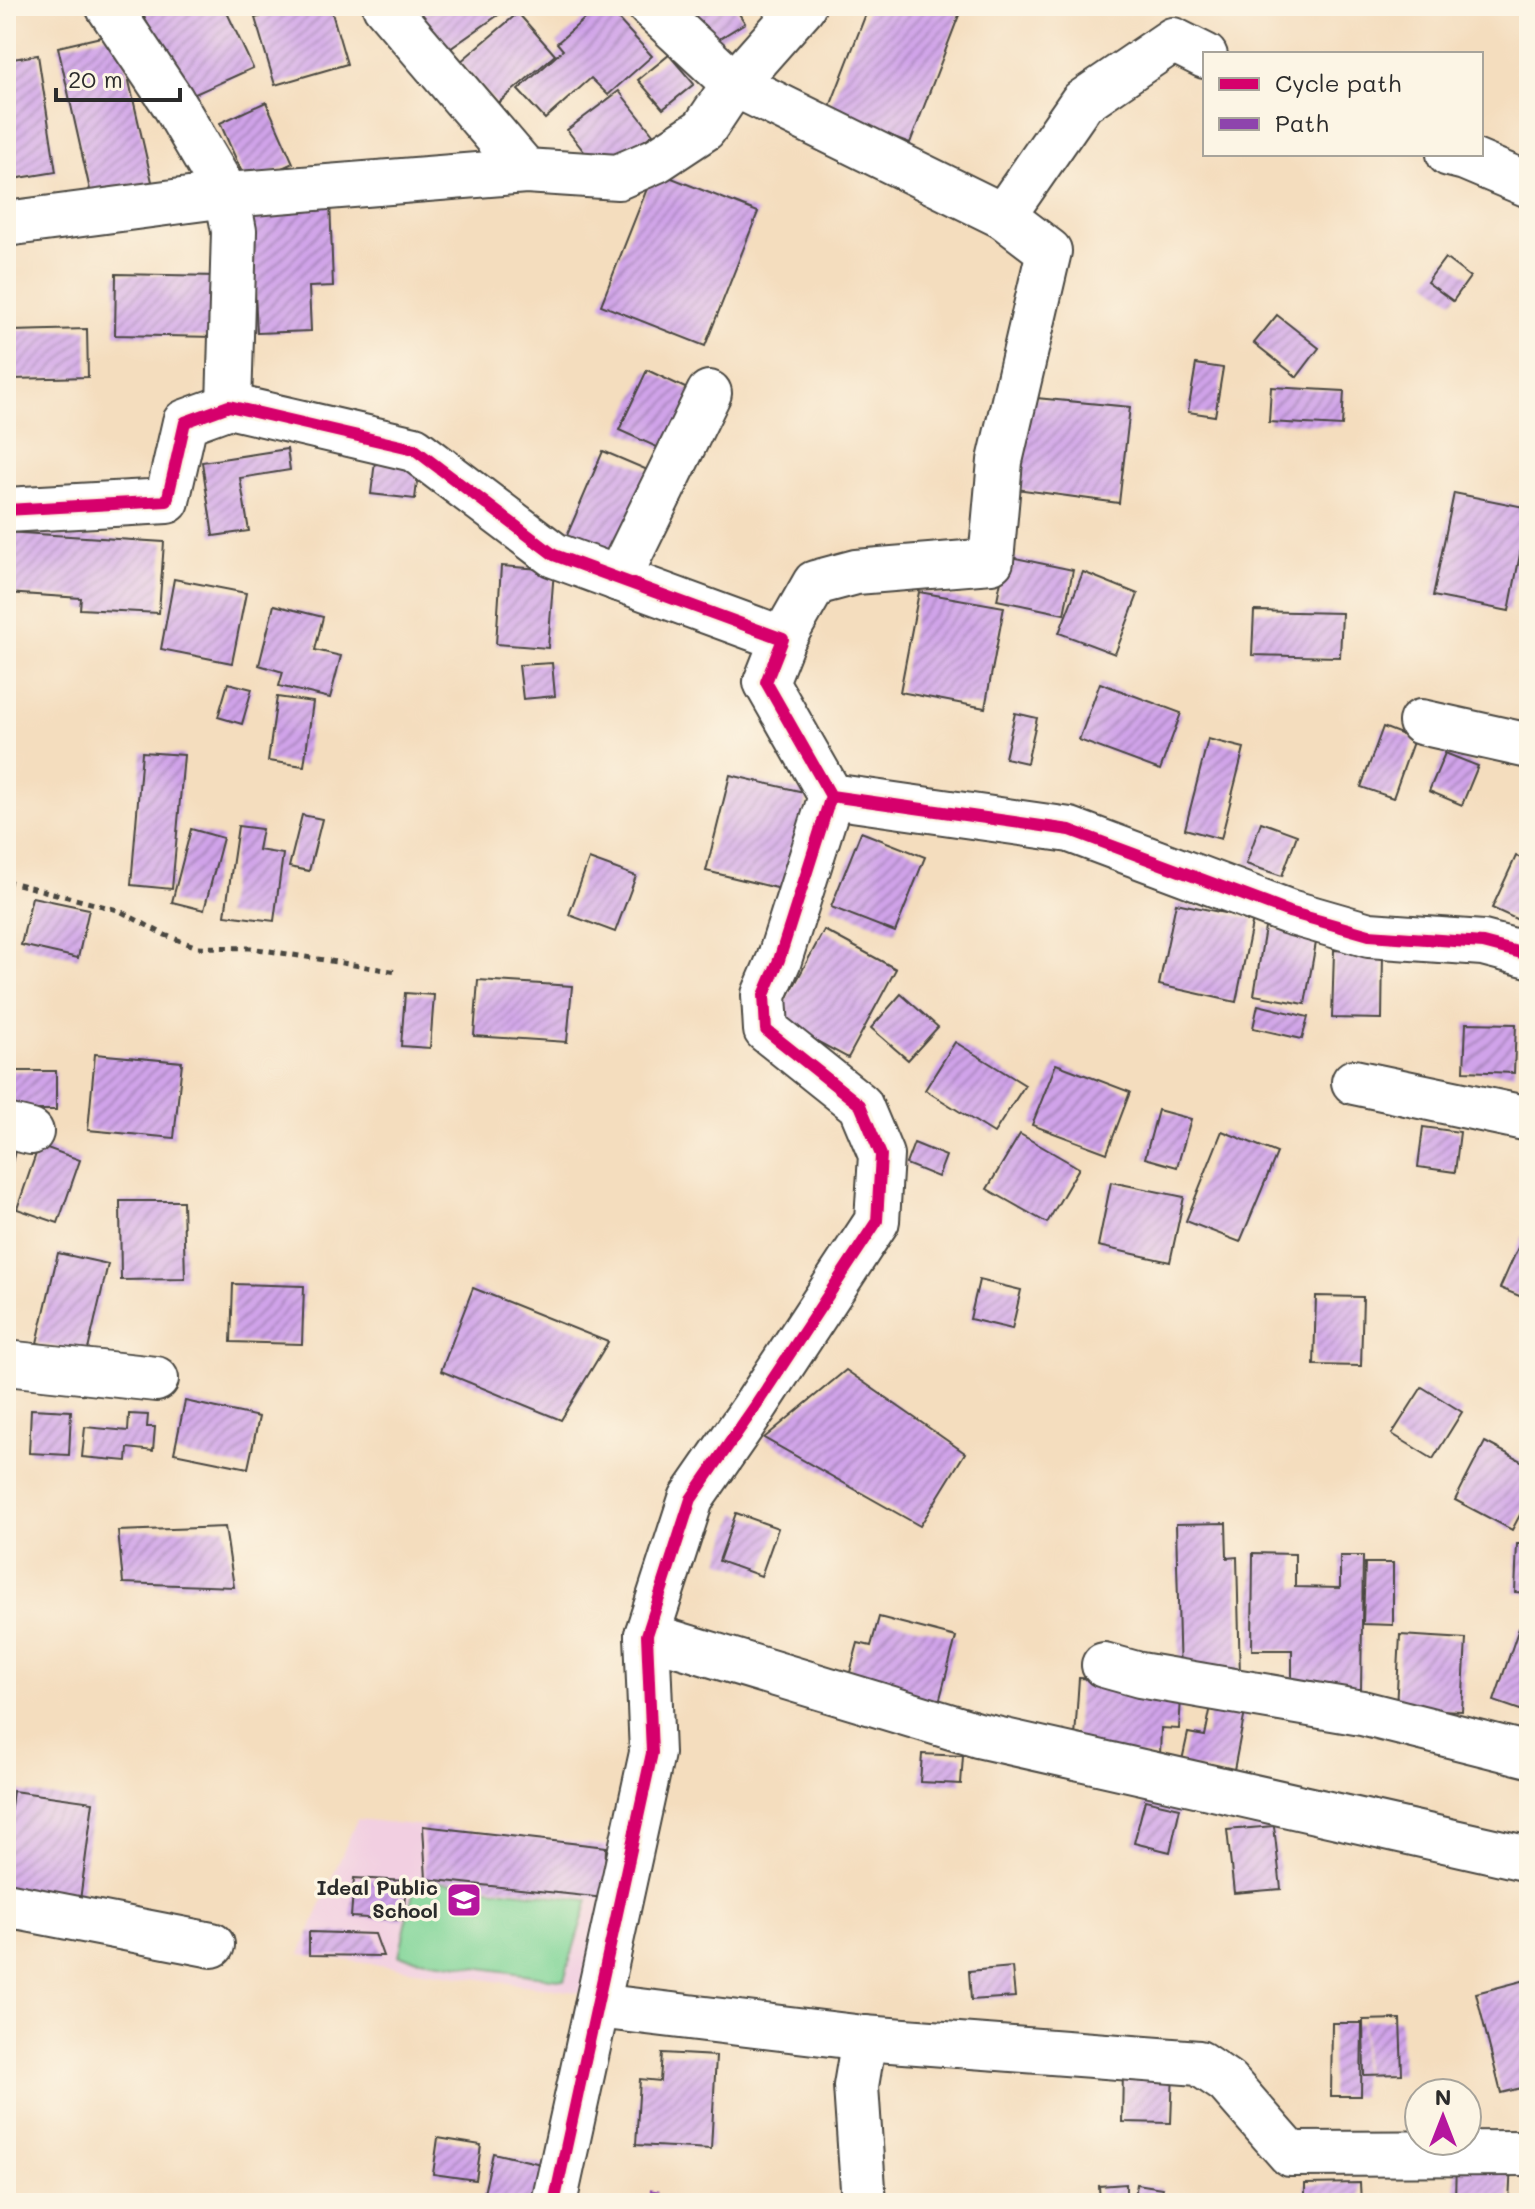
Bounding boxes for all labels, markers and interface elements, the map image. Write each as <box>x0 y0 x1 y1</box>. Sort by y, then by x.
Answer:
scale bar <box>56 52 180 102</box>
legend <box>1203 52 1483 156</box>
text: 20 m <box>68 63 123 94</box>
text: Cycle path <box>1275 67 1401 98</box>
text: Path <box>1275 107 1329 138</box>
place label: Ideal Public School <box>316 1874 438 1923</box>
school or university icon: Ideal Public School <box>445 1881 483 1919</box>
north arrow <box>1403 2077 1483 2157</box>
text: N <box>1435 2082 1451 2111</box>

